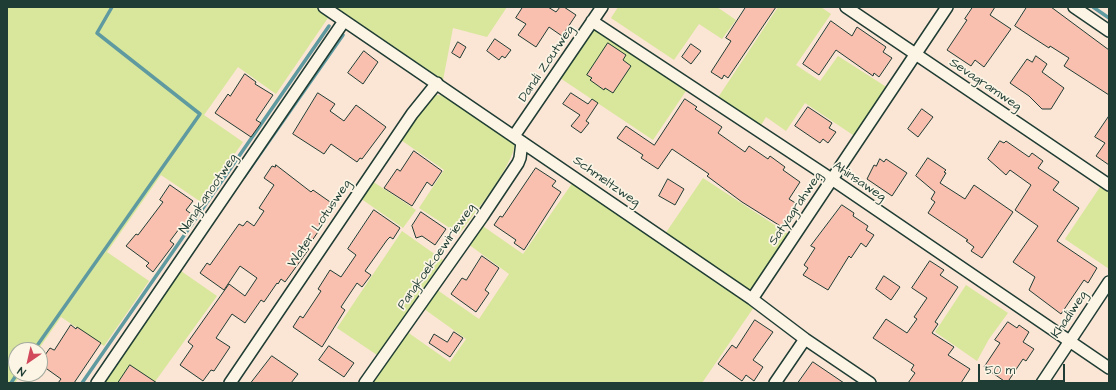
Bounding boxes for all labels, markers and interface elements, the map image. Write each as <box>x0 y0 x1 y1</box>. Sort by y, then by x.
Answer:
street label: Dandi Zoutweg <box>516 23 578 105</box>
street label: Sevagramweg <box>946 55 1024 115</box>
street label: Nangkanootweg <box>176 151 242 237</box>
street label: Schmeltzweg <box>570 153 642 211</box>
street label: Ahinsaweg <box>830 159 888 205</box>
street label: Satyagrahweg <box>766 169 826 249</box>
street label: Water Lotusweg <box>285 177 355 271</box>
street label: Pangkoekoewirieweg <box>395 201 479 313</box>
street label: Khadiweg <box>1048 288 1092 342</box>
north arrow <box>8 342 48 382</box>
scale bar <box>980 356 1067 382</box>
text: 50 m <box>985 362 1015 379</box>
text: N <box>15 363 29 380</box>

